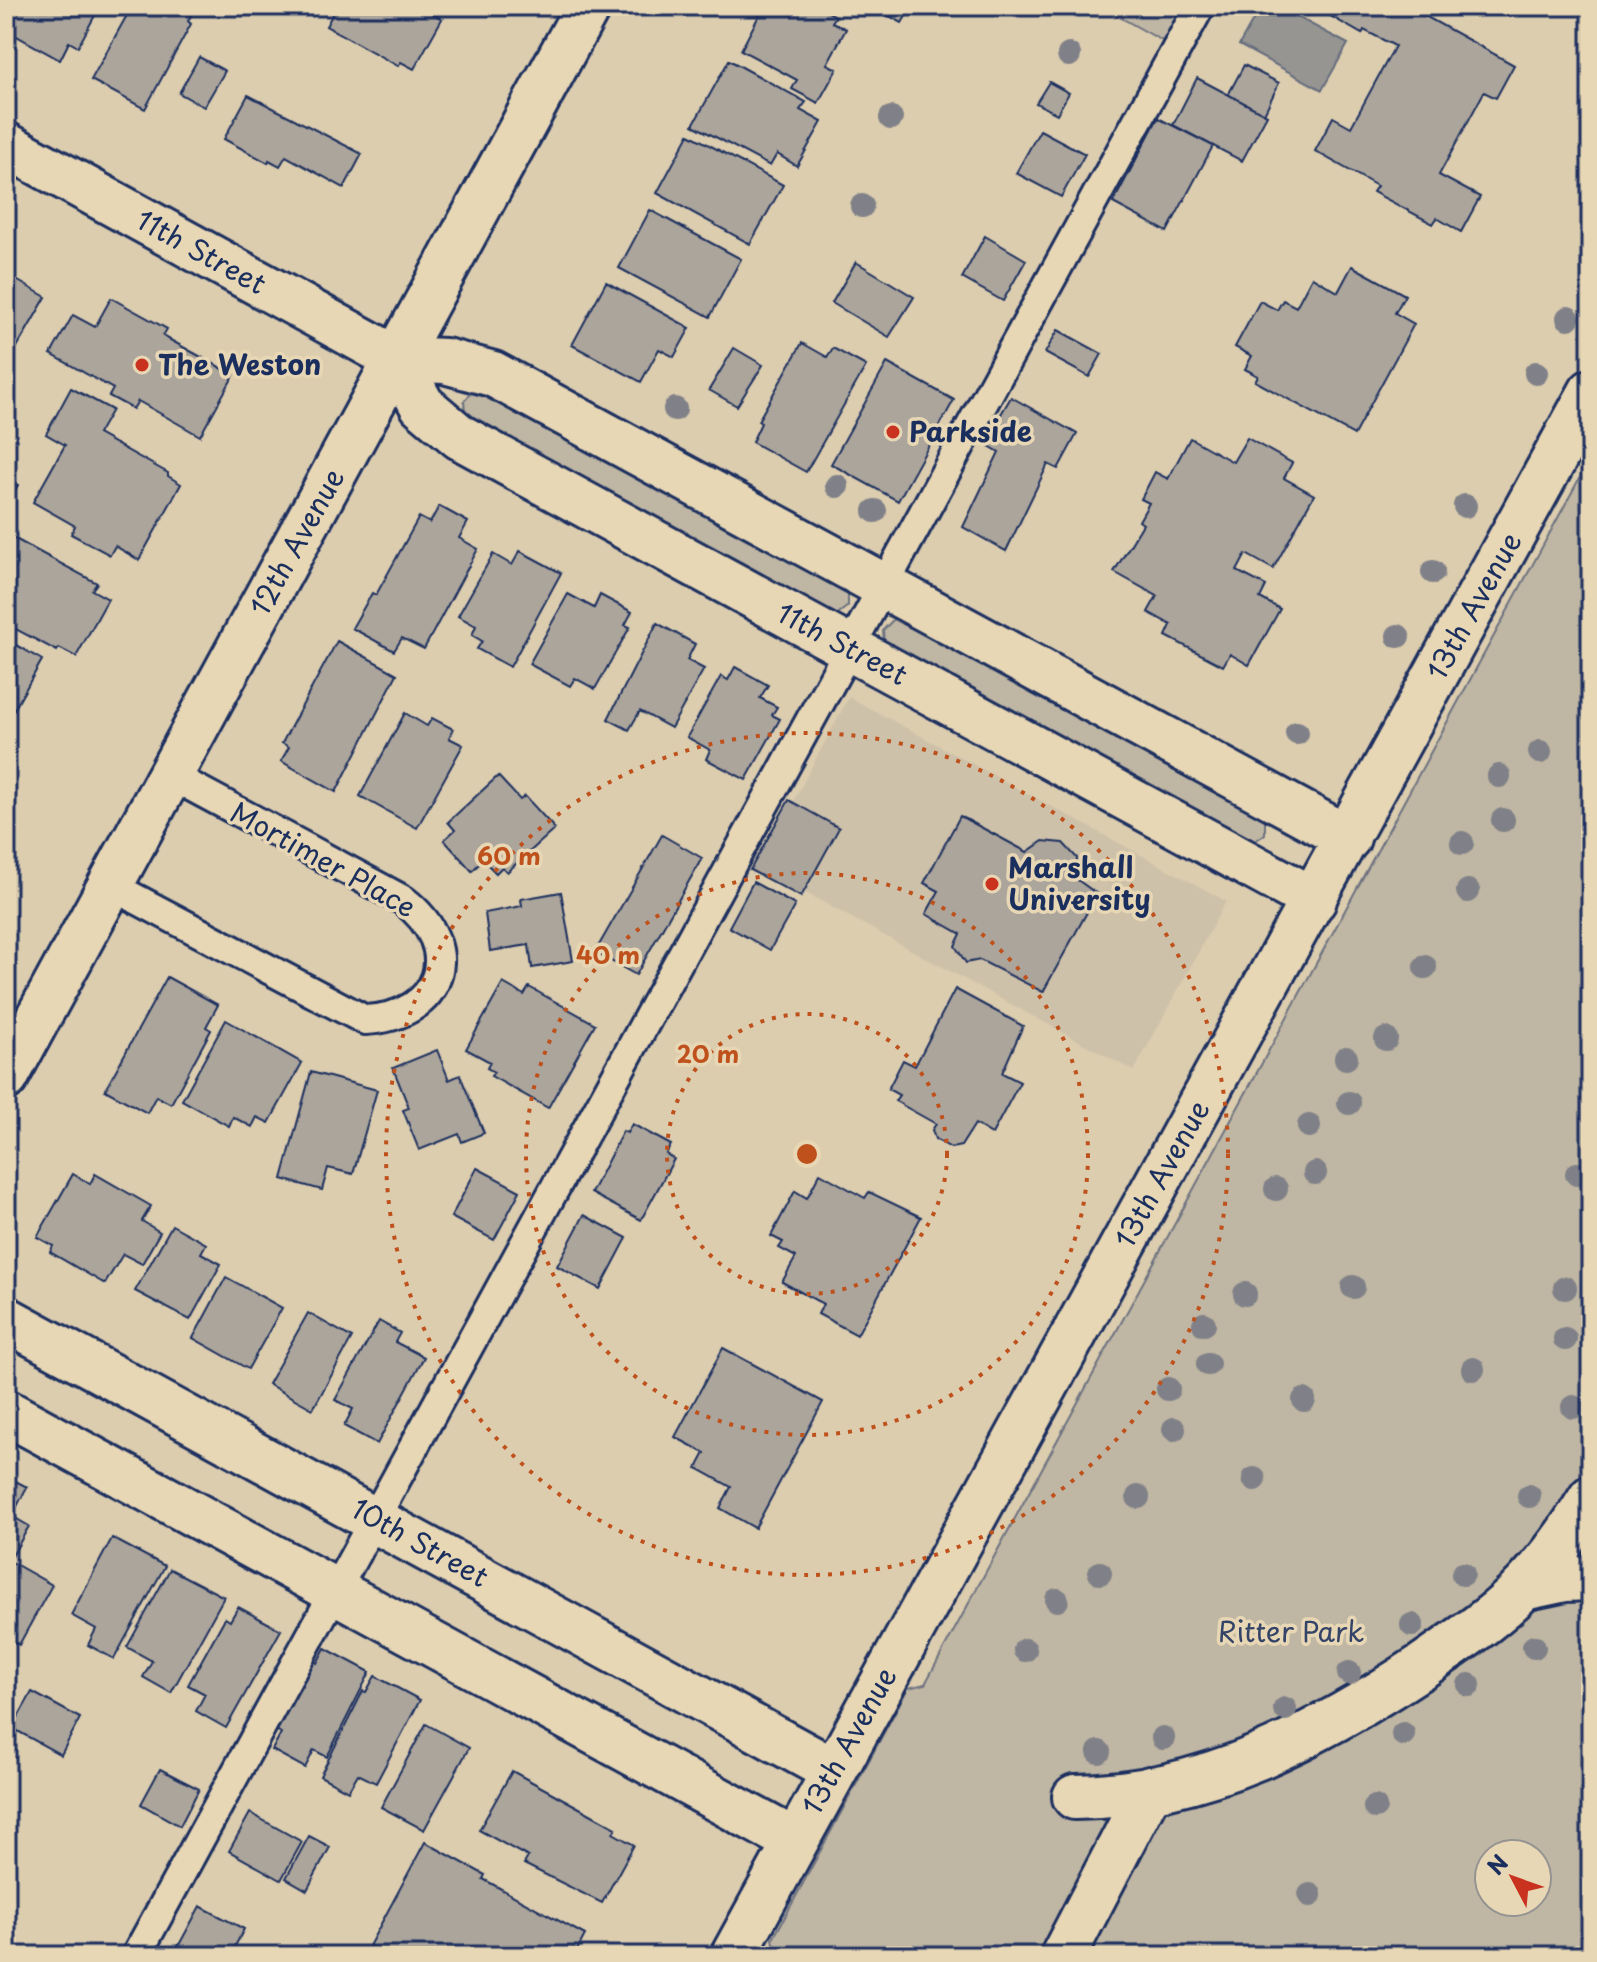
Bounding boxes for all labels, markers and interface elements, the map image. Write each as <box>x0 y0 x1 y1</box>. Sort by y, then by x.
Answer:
street label: 11th Street <box>129 197 275 304</box>
place label: The Weston <box>158 342 321 385</box>
marker: The Weston <box>133 356 151 374</box>
place label: Parkside <box>909 409 1032 452</box>
marker: Parkside <box>884 423 902 441</box>
street label: 12th Avenue <box>237 460 354 623</box>
street label: 13th Avenue <box>1414 524 1531 687</box>
street label: 11th Street <box>770 590 916 695</box>
street label: Mortimer Place <box>223 790 424 927</box>
text: 60 m <box>477 837 541 873</box>
place label: Marshall University <box>1008 845 1151 920</box>
marker: Marshall University <box>983 875 1001 893</box>
text: 40 m <box>576 936 640 972</box>
text: 20 m <box>677 1035 739 1071</box>
street label: 13th Avenue <box>1102 1092 1219 1255</box>
centre of rings <box>793 1140 821 1168</box>
street label: 10th Street <box>344 1486 497 1597</box>
park label: Ritter Park <box>1218 1609 1364 1652</box>
street label: 13th Avenue <box>789 1659 906 1822</box>
north arrow <box>1473 1838 1553 1918</box>
text: N <box>1479 1846 1515 1881</box>

